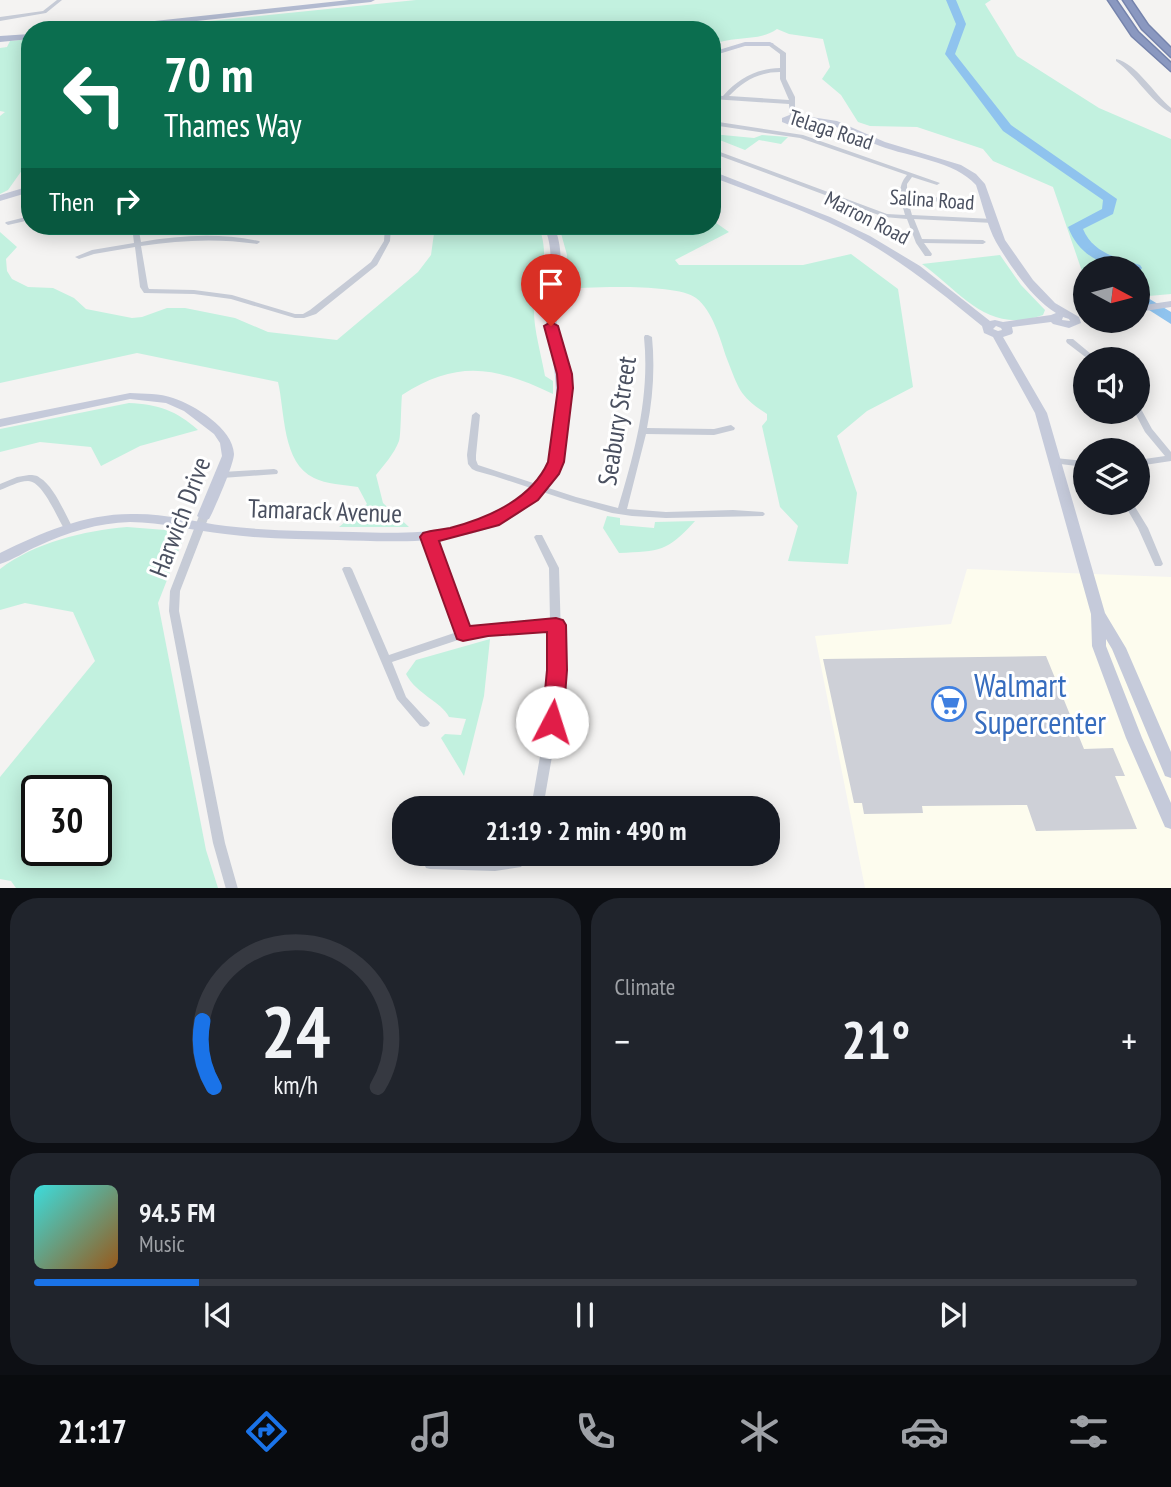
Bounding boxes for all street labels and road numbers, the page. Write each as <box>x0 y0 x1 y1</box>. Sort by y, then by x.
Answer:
street label: Telaga Road <box>786 103 877 156</box>
street label: Salina Road <box>889 183 975 216</box>
street label: Marron Road <box>820 185 914 250</box>
street label: Seabury Street <box>590 354 643 488</box>
street label: Harwich Drive <box>142 452 217 582</box>
street label: Tamarack Avenue <box>248 491 403 530</box>

